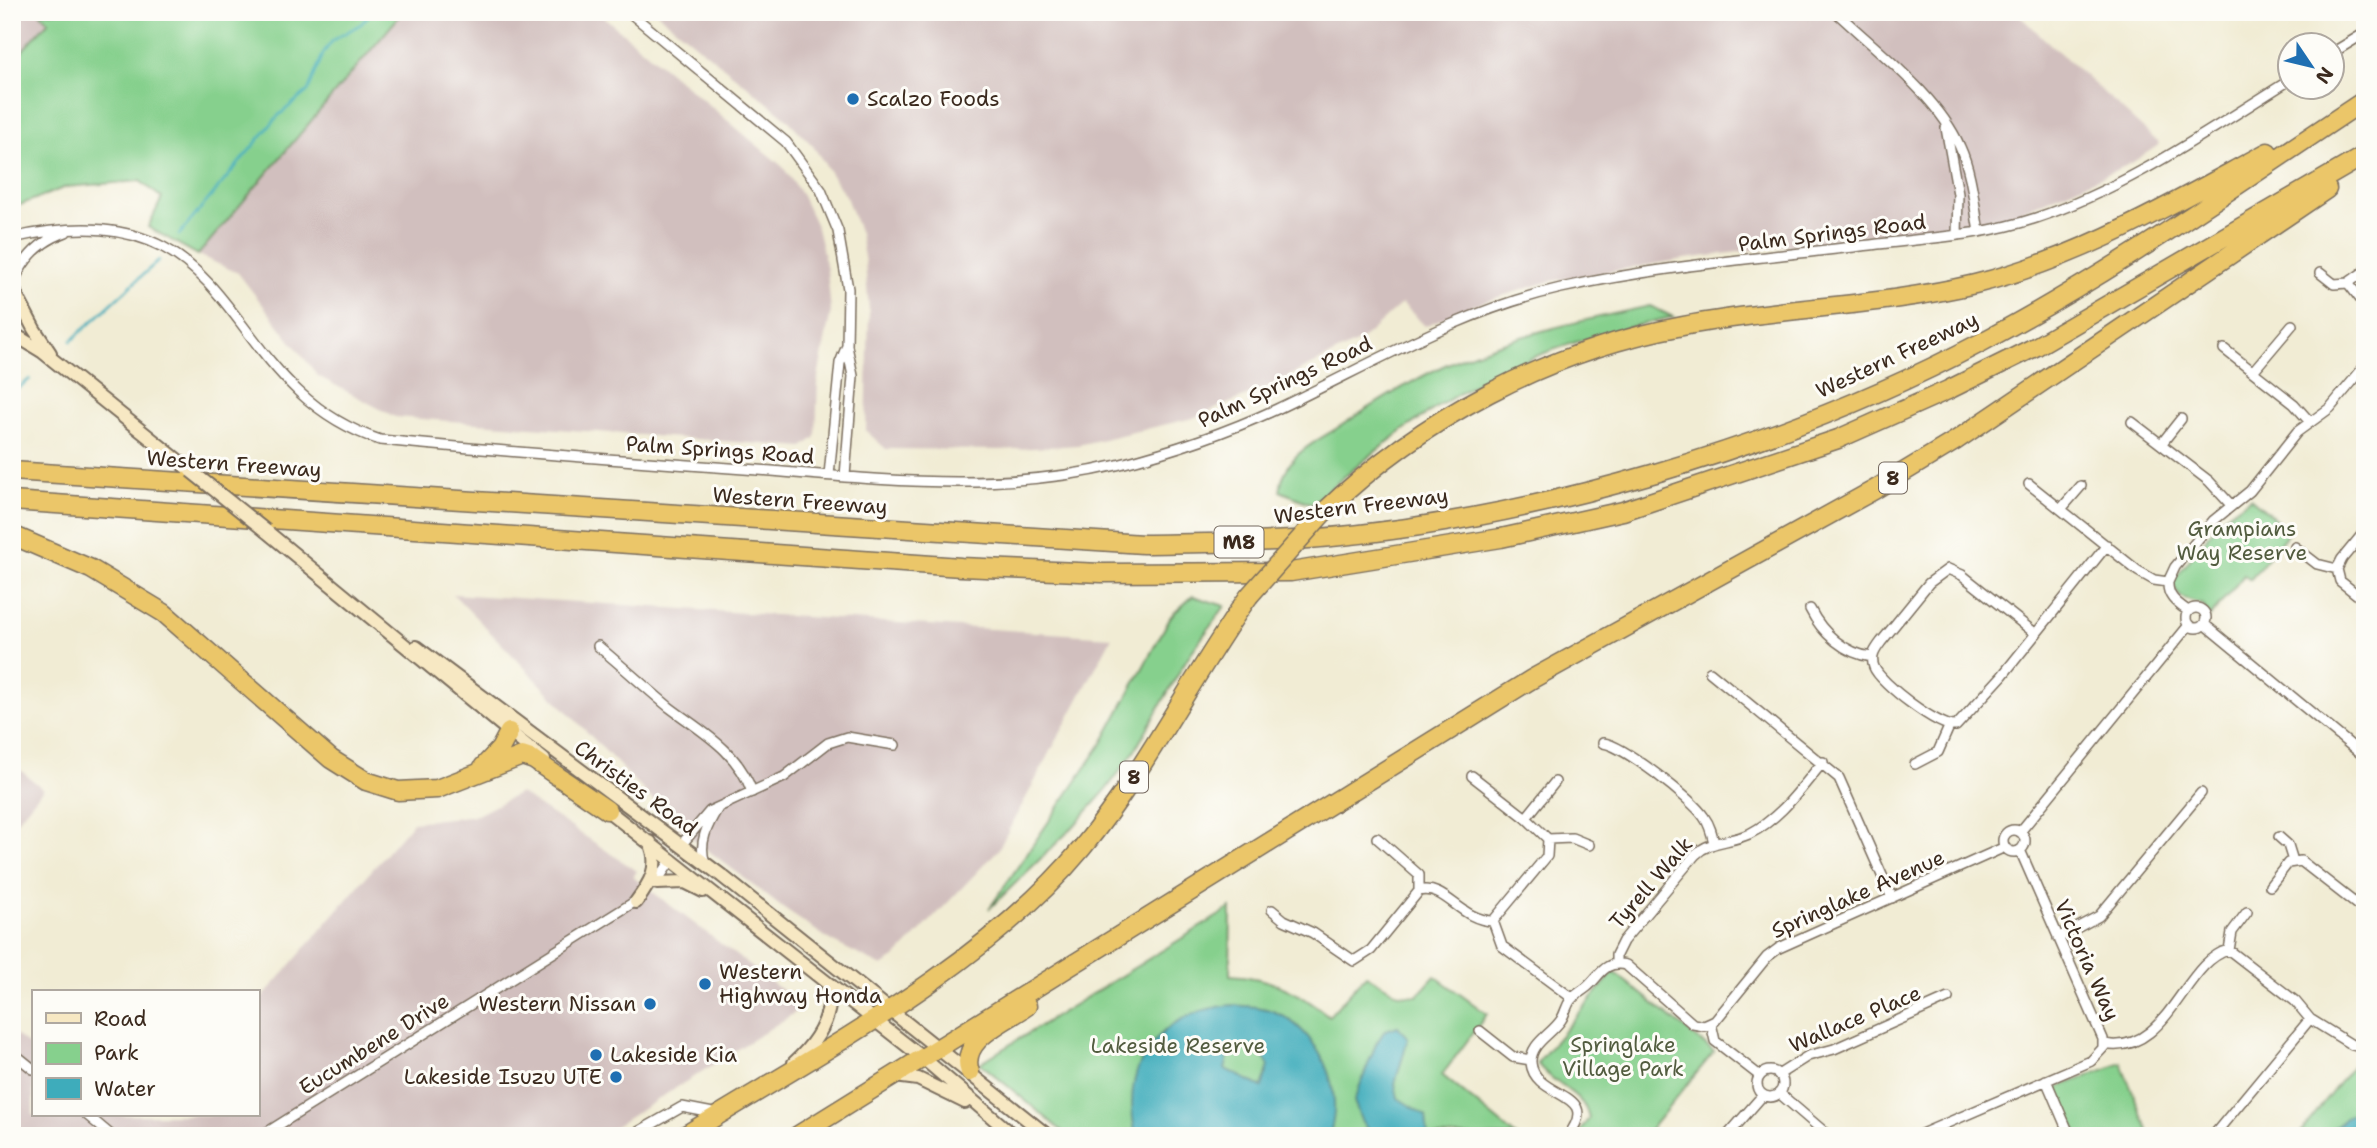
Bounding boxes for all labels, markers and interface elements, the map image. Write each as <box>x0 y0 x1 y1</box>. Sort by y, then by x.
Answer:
north arrow <box>2276 32 2346 102</box>
text: N <box>2310 62 2339 89</box>
place label: Scalzo Foods <box>867 85 1000 113</box>
marker: Scalzo Foods <box>845 91 861 107</box>
street label: Palm Springs Road <box>1736 208 1928 258</box>
street label: Western Freeway <box>1811 305 1983 405</box>
street label: Palm Springs Road <box>1193 329 1377 435</box>
street label: Palm Springs Road <box>625 429 815 471</box>
street label: Western Freeway <box>145 444 323 484</box>
road number: 8 <box>1879 463 1907 494</box>
street label: Western Freeway <box>711 481 889 521</box>
street label: Western Freeway <box>1272 481 1450 531</box>
park label: Grampians Way Reserve <box>2176 515 2308 567</box>
road number: M8 <box>1214 526 1264 558</box>
street label: Christies Road <box>569 734 703 842</box>
road number: 8 <box>1120 762 1148 792</box>
street label: Tyrell Walk <box>1603 831 1699 935</box>
street label: Springlake Avenue <box>1767 843 1949 945</box>
street label: Victoria Way <box>2048 895 2126 1025</box>
place label: Western Highway Honda <box>719 958 882 1010</box>
marker: Western Highway Honda <box>697 976 713 992</box>
street label: Wallace Place <box>1785 979 1925 1059</box>
street label: Eucumbene Drive <box>294 987 454 1101</box>
legend <box>32 990 259 1116</box>
place label: Western Nissan <box>478 990 636 1018</box>
marker: Western Nissan <box>642 996 658 1012</box>
text: Road <box>94 1005 147 1033</box>
park label: Springlake Village Park <box>1562 1031 1684 1083</box>
park label: Lakeside Reserve <box>1091 1032 1265 1060</box>
text: Park <box>94 1039 139 1067</box>
place label: Lakeside Kia <box>610 1041 737 1069</box>
marker: Lakeside Kia <box>588 1047 604 1063</box>
place label: Lakeside Isuzu UTE <box>404 1063 602 1091</box>
marker: Lakeside Isuzu UTE <box>608 1069 624 1085</box>
text: Water <box>94 1075 156 1103</box>

